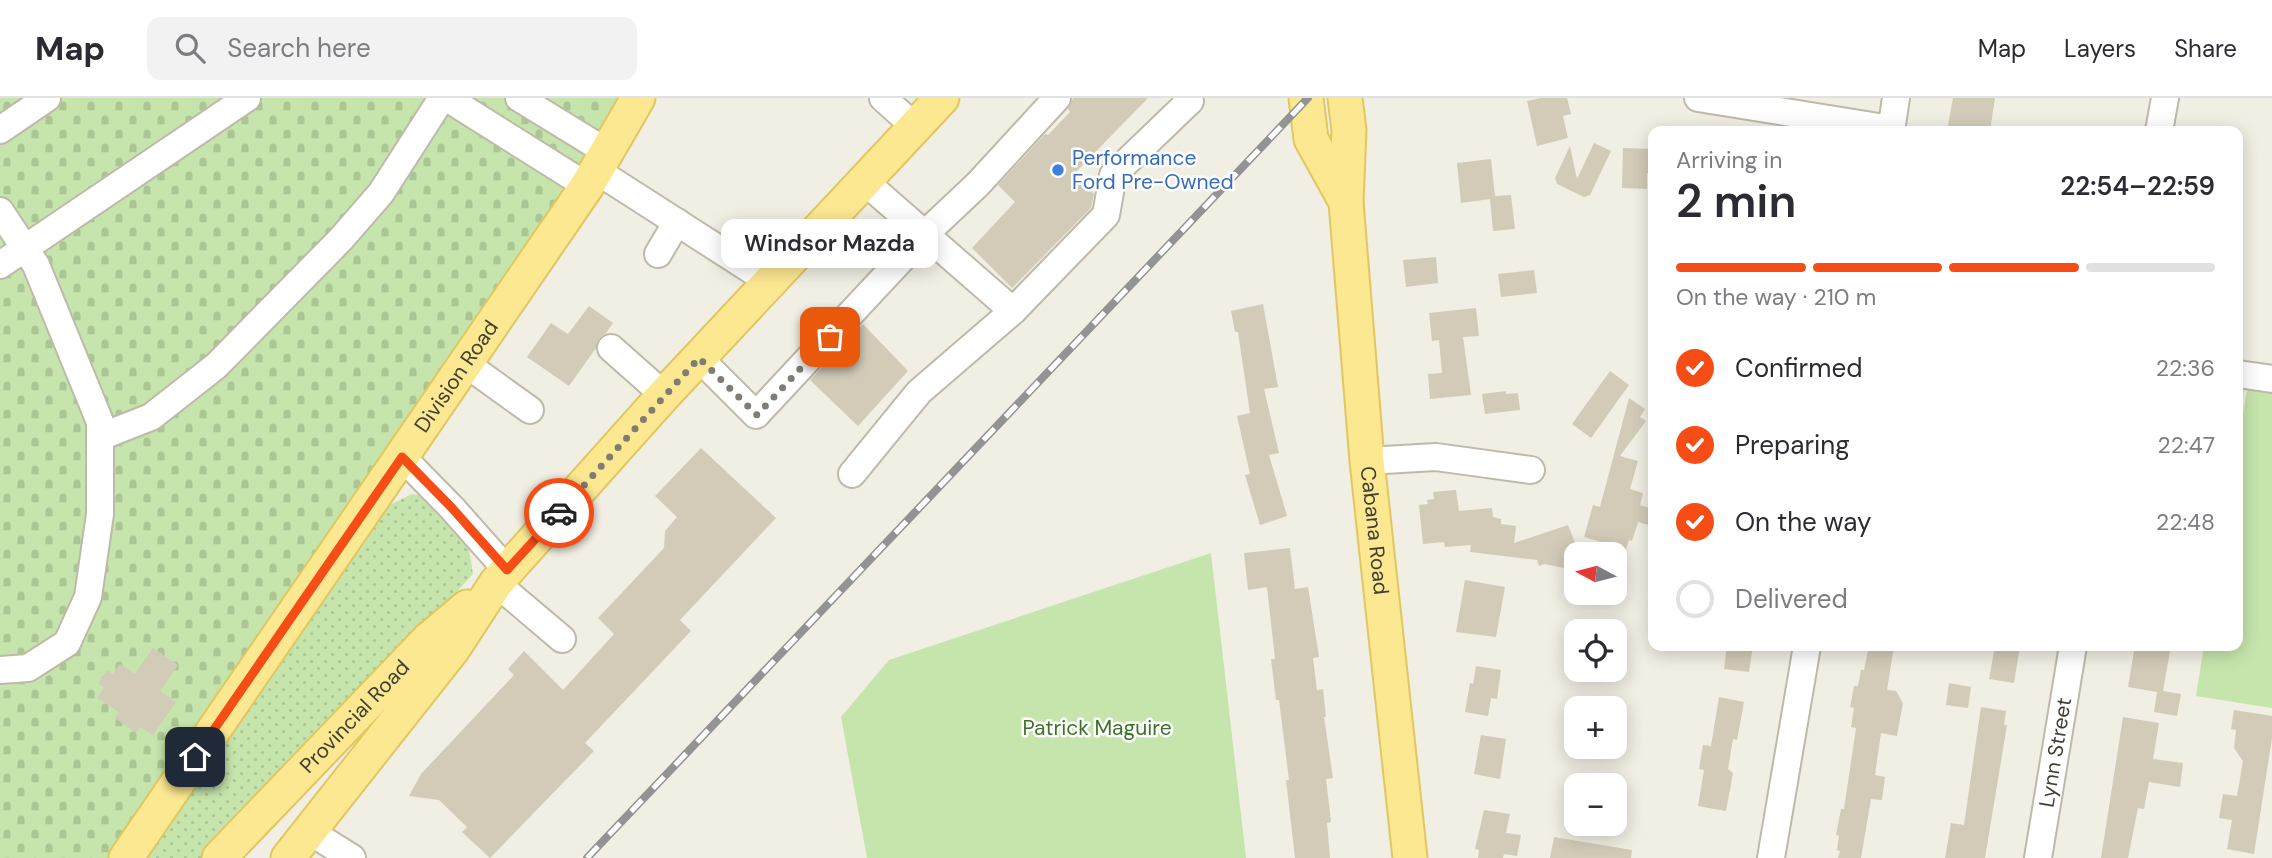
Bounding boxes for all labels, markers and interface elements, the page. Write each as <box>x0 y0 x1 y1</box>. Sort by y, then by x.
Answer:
search box <box>147 17 637 80</box>
text: Map <box>35 27 105 70</box>
icon: search <box>171 29 209 67</box>
text: Search here <box>227 31 371 65</box>
text: Map <box>1978 33 2026 64</box>
text: Layers <box>2064 33 2136 64</box>
text: Share <box>2174 33 2237 64</box>
place label: Performance Ford Pre-Owned <box>1072 144 1234 196</box>
text: Arriving in <box>1676 145 1782 175</box>
marker: Performance Ford Pre-Owned <box>1050 162 1066 178</box>
text: 22:54–22:59 <box>2060 169 2215 203</box>
text: 2 min <box>1676 171 1796 231</box>
callout: Windsor Mazda <box>722 218 938 267</box>
text: Windsor Mazda <box>744 228 915 258</box>
text: On the way · 210 m <box>1676 282 1876 312</box>
pin <box>800 307 860 367</box>
street label: Division Road <box>408 315 505 438</box>
icon: bag <box>811 318 849 356</box>
icon: check <box>1676 349 1714 387</box>
text: Confirmed <box>1735 351 1862 385</box>
text: 22:36 <box>2156 353 2215 383</box>
icon: check <box>1676 426 1714 464</box>
text: Preparing <box>1735 428 1850 462</box>
text: 22:47 <box>2158 430 2215 460</box>
street label: Cabana Road <box>1354 465 1395 596</box>
courier <box>524 478 594 548</box>
icon: car <box>540 494 578 532</box>
icon: check <box>1676 503 1714 541</box>
text: On the way <box>1735 505 1871 539</box>
text: 22:48 <box>2156 507 2215 537</box>
north arrow <box>1564 542 1628 606</box>
map controls <box>1564 542 1627 836</box>
text: Delivered <box>1735 582 1848 616</box>
button: locate <box>1564 619 1627 682</box>
street label: Provincial Road <box>294 654 416 779</box>
button: + <box>1564 696 1627 759</box>
street label: Lynn Street <box>2033 696 2078 809</box>
park label: Patrick Maguire <box>1022 714 1172 742</box>
pin <box>165 727 225 787</box>
icon: home <box>176 738 214 776</box>
button: − <box>1564 773 1627 836</box>

